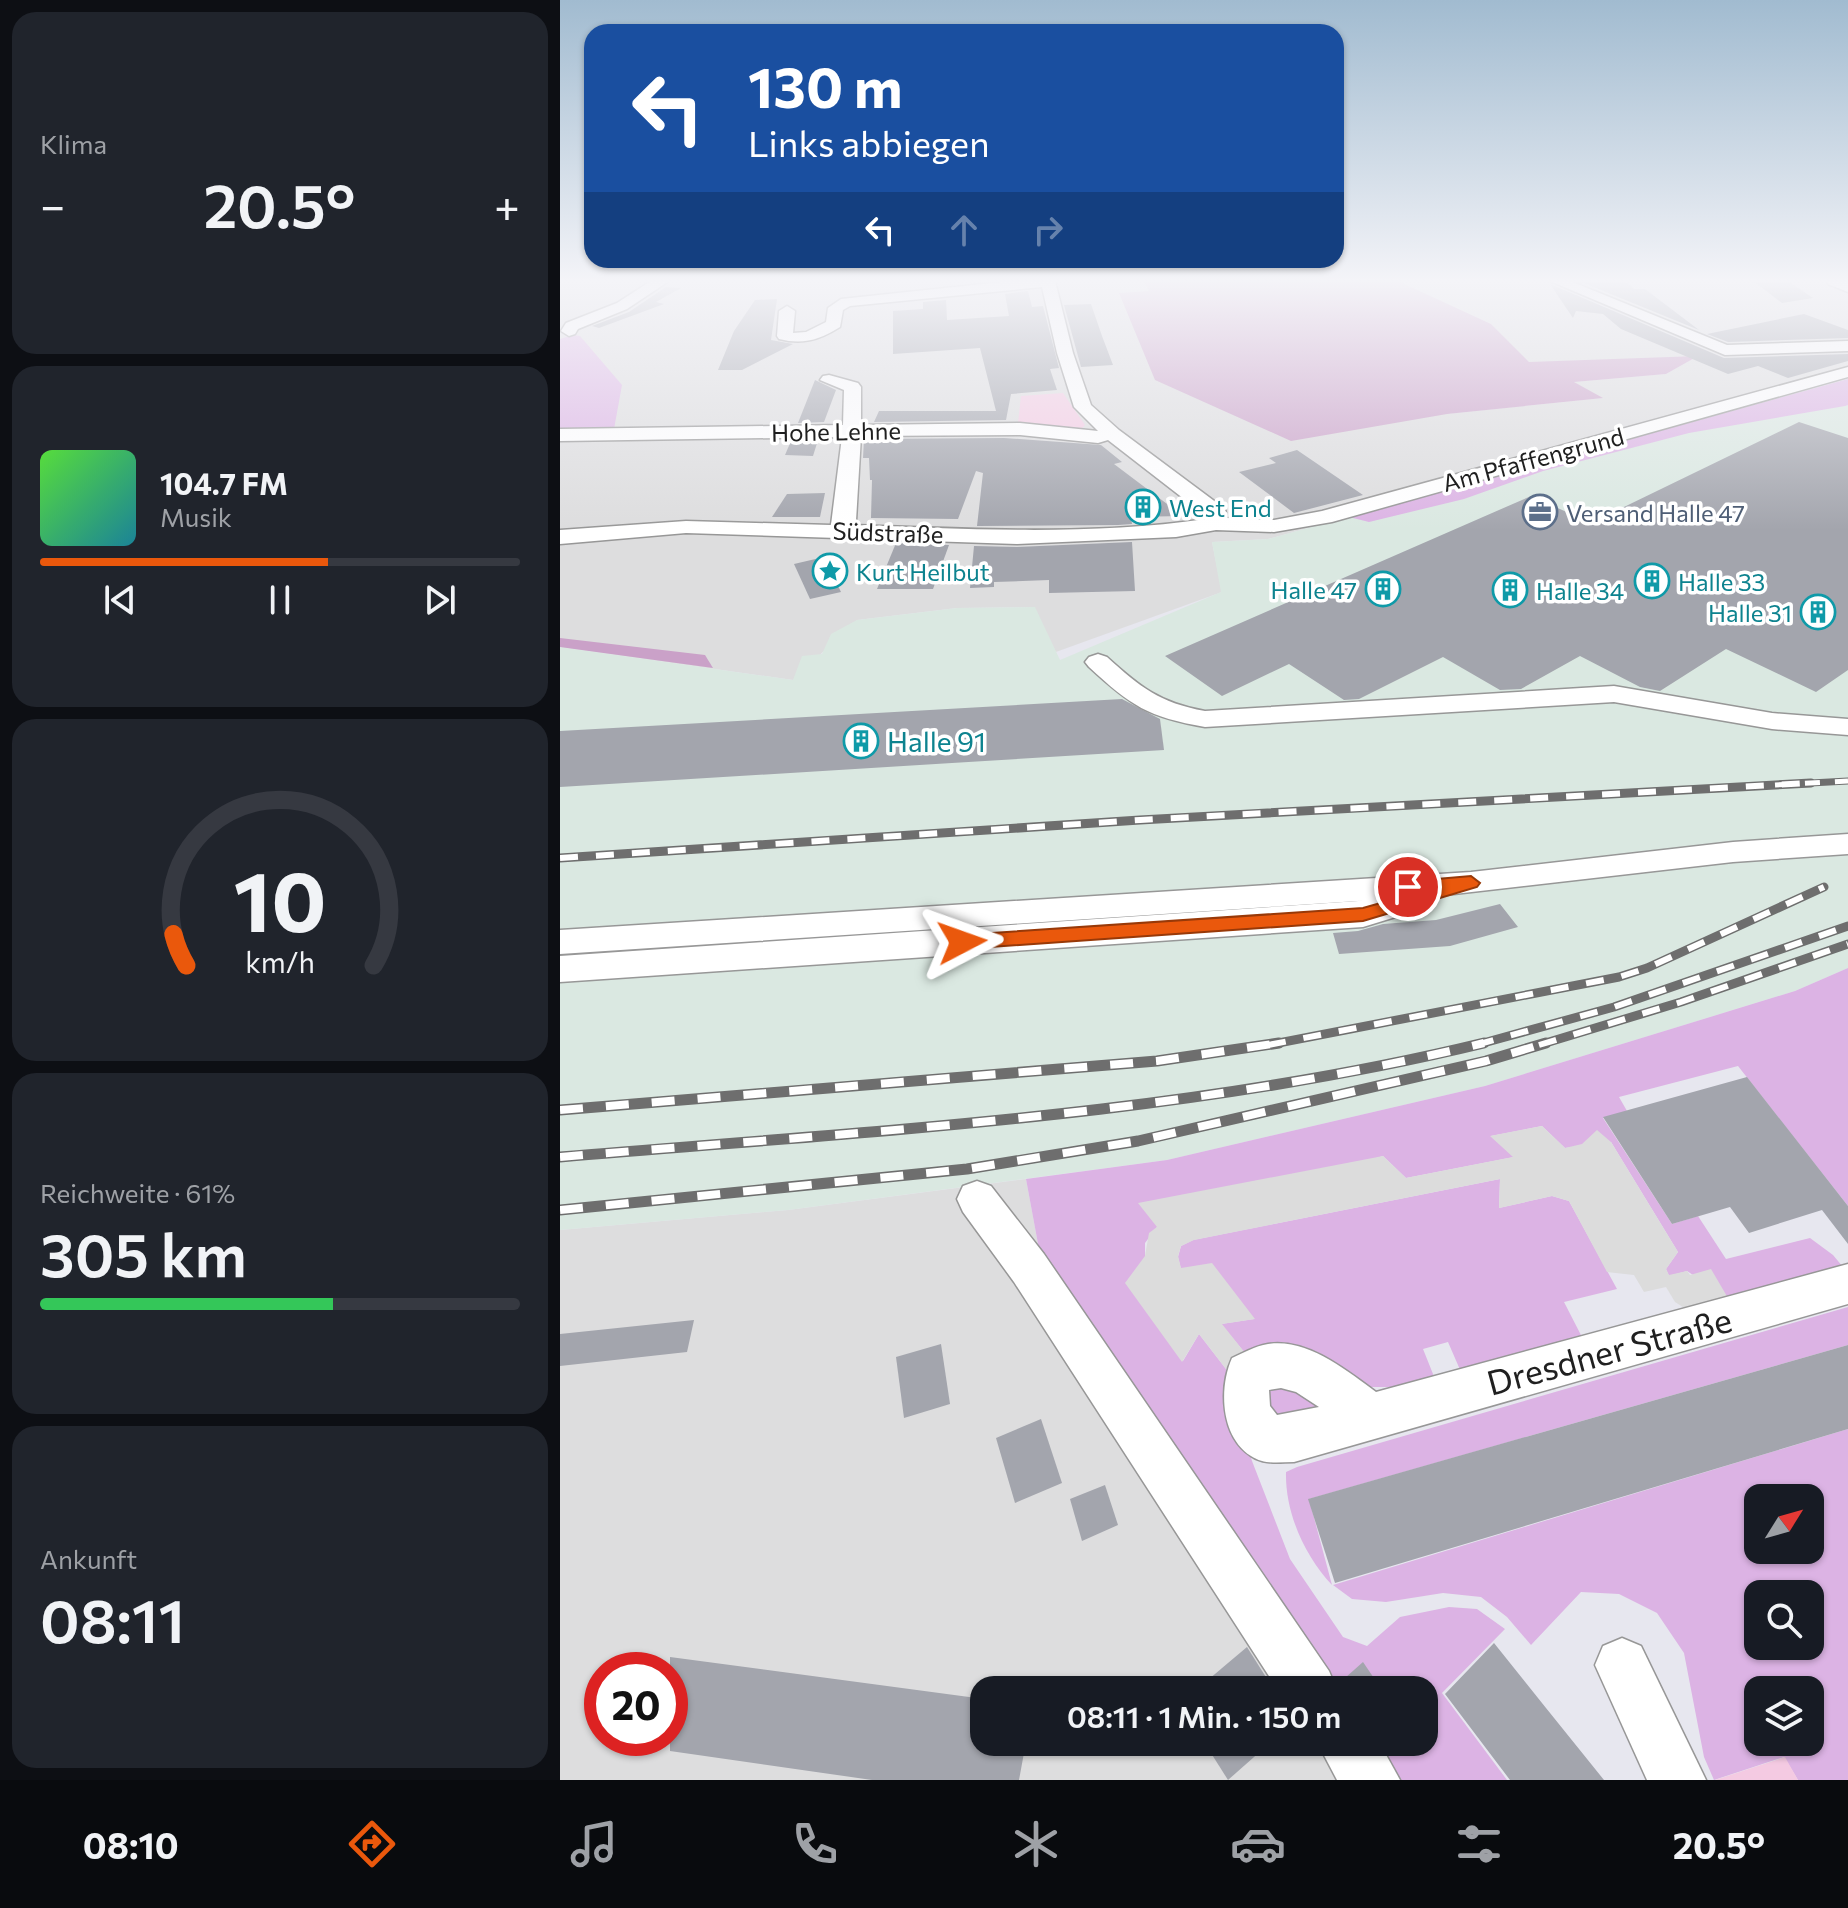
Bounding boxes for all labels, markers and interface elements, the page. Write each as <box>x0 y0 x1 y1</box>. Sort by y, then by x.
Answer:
text: 130 m <box>748 51 903 120</box>
icon: left <box>616 56 720 160</box>
text: Links abbiegen <box>748 120 990 164</box>
text: Klima <box>40 128 107 159</box>
text: 20.5° <box>204 167 356 240</box>
text: − <box>40 177 65 231</box>
text: + <box>494 177 520 231</box>
icon: left <box>858 208 902 252</box>
icon: ahead <box>942 208 986 252</box>
icon: right <box>1026 208 1070 252</box>
street label: Hohe Lehne <box>771 415 901 447</box>
street label: Am Pfaffengrund <box>1439 421 1627 497</box>
text: 104.7 FM <box>160 464 288 501</box>
building icon: West End <box>1124 488 1162 526</box>
place label: West End <box>1169 493 1272 522</box>
office icon: Versand Halle 47 <box>1521 493 1559 531</box>
place label: Versand Halle 47 <box>1566 498 1745 527</box>
text: Musik <box>160 501 232 532</box>
street label: Südstraße <box>832 516 944 548</box>
place icon: Kurt Heilbut <box>811 552 849 590</box>
place label: Kurt Heilbut <box>856 557 990 586</box>
building icon: Halle 33 <box>1633 562 1671 600</box>
place label: Halle 33 <box>1678 567 1765 596</box>
building icon: Halle 47 <box>1364 570 1402 608</box>
building icon: Halle 34 <box>1491 571 1529 609</box>
place label: Halle 47 <box>1270 575 1357 604</box>
place label: Halle 34 <box>1536 576 1624 605</box>
icon: previous <box>98 578 142 622</box>
icon: pause <box>258 578 302 622</box>
icon: next <box>418 578 462 622</box>
building icon: Halle 31 <box>1799 593 1837 631</box>
place label: Halle 31 <box>1708 598 1792 627</box>
building icon: Halle 91 <box>842 722 880 760</box>
place label: Halle 91 <box>887 724 986 758</box>
text: 10 <box>234 847 326 949</box>
pin <box>1374 853 1442 921</box>
icon: arrive <box>1386 865 1430 909</box>
position arrow <box>920 900 1004 984</box>
text: km/h <box>245 944 315 979</box>
text: Reichweite · 61% <box>40 1177 235 1208</box>
text: 305 km <box>40 1216 247 1289</box>
street label: Dresdner Straße <box>1482 1297 1736 1403</box>
north arrow <box>1744 1484 1824 1564</box>
map controls <box>1744 1484 1824 1756</box>
text: Ankunft <box>40 1543 137 1574</box>
button: search <box>1744 1580 1824 1660</box>
text: 08:11 <box>40 1582 185 1655</box>
speed limit sign: 20 <box>584 1652 688 1756</box>
button: layers <box>1744 1676 1824 1756</box>
text: 08:11 · 1 Min. · 150 m <box>1067 1697 1341 1734</box>
icon: directions <box>344 1816 400 1872</box>
icon: music <box>566 1816 622 1872</box>
icon: phone <box>787 1816 843 1872</box>
icon: climate <box>1008 1816 1064 1872</box>
icon: car <box>1230 1816 1286 1872</box>
icon: filters <box>1451 1816 1507 1872</box>
text: 08:10 <box>83 1822 179 1866</box>
text: 20.5° <box>1673 1822 1765 1866</box>

